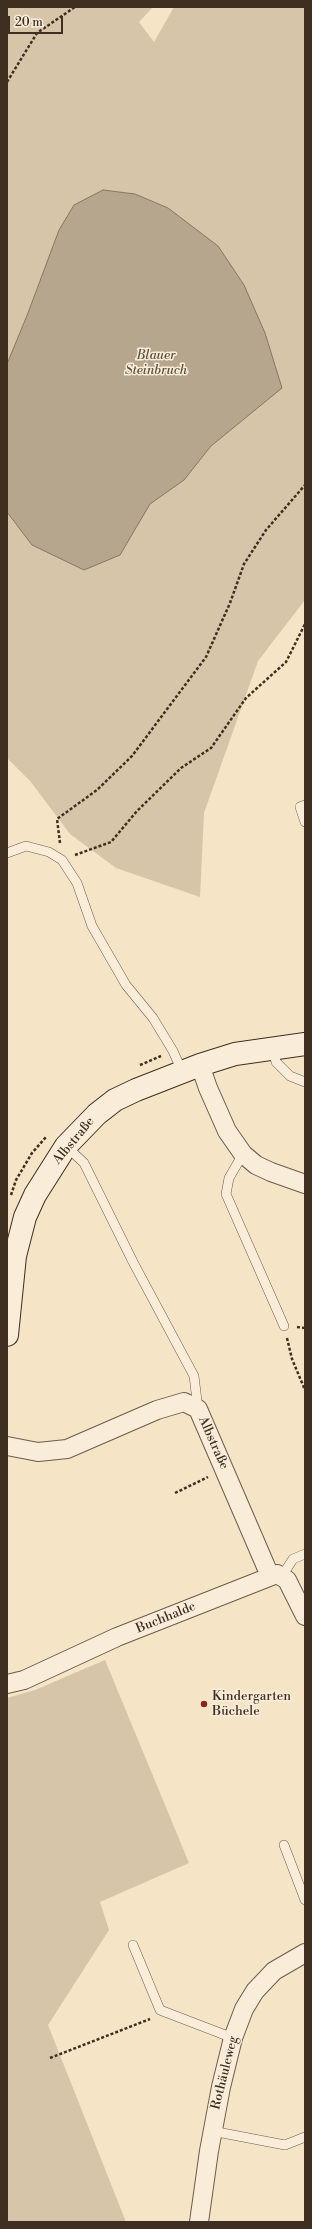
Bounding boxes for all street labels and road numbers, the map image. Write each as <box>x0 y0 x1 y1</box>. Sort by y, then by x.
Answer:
street label: Albstraße <box>50 1114 98 1168</box>
street label: Albstraße <box>194 1414 232 1472</box>
street label: Buchhalde <box>134 1599 198 1637</box>
street label: Rothäuleweg <box>208 2035 242 2111</box>

